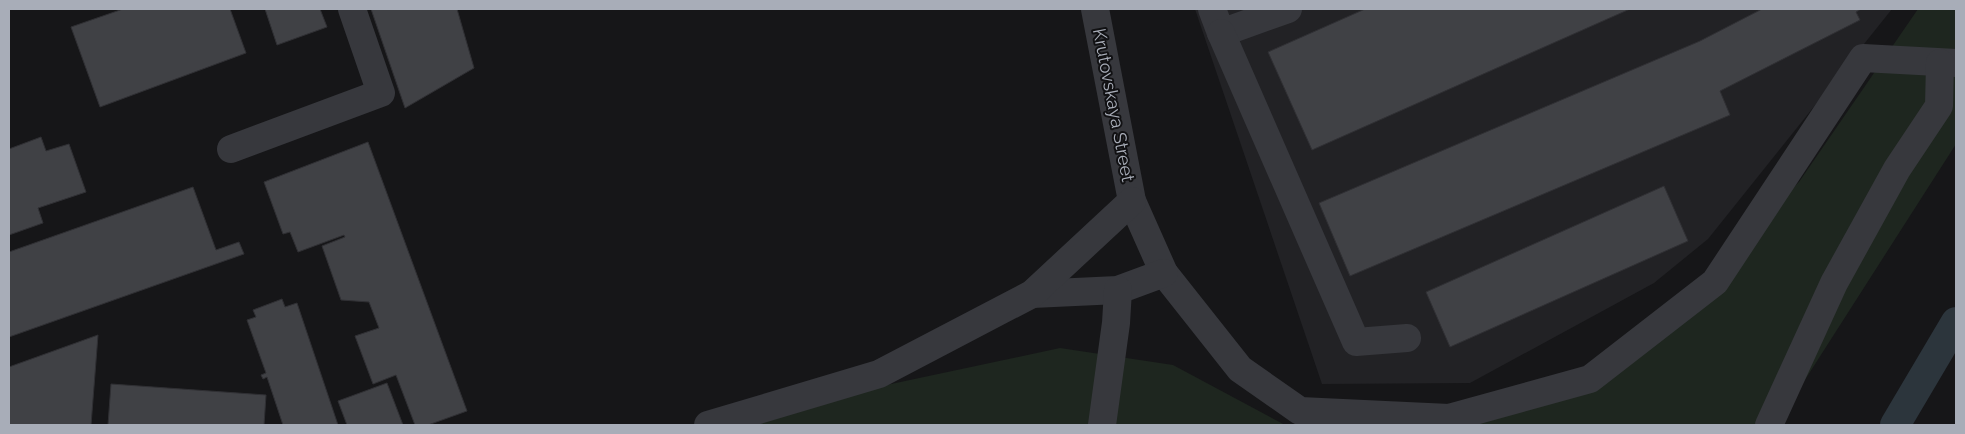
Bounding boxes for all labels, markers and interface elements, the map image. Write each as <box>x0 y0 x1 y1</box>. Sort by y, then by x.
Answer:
street label: Krutovskaya Street <box>1089 27 1139 183</box>

